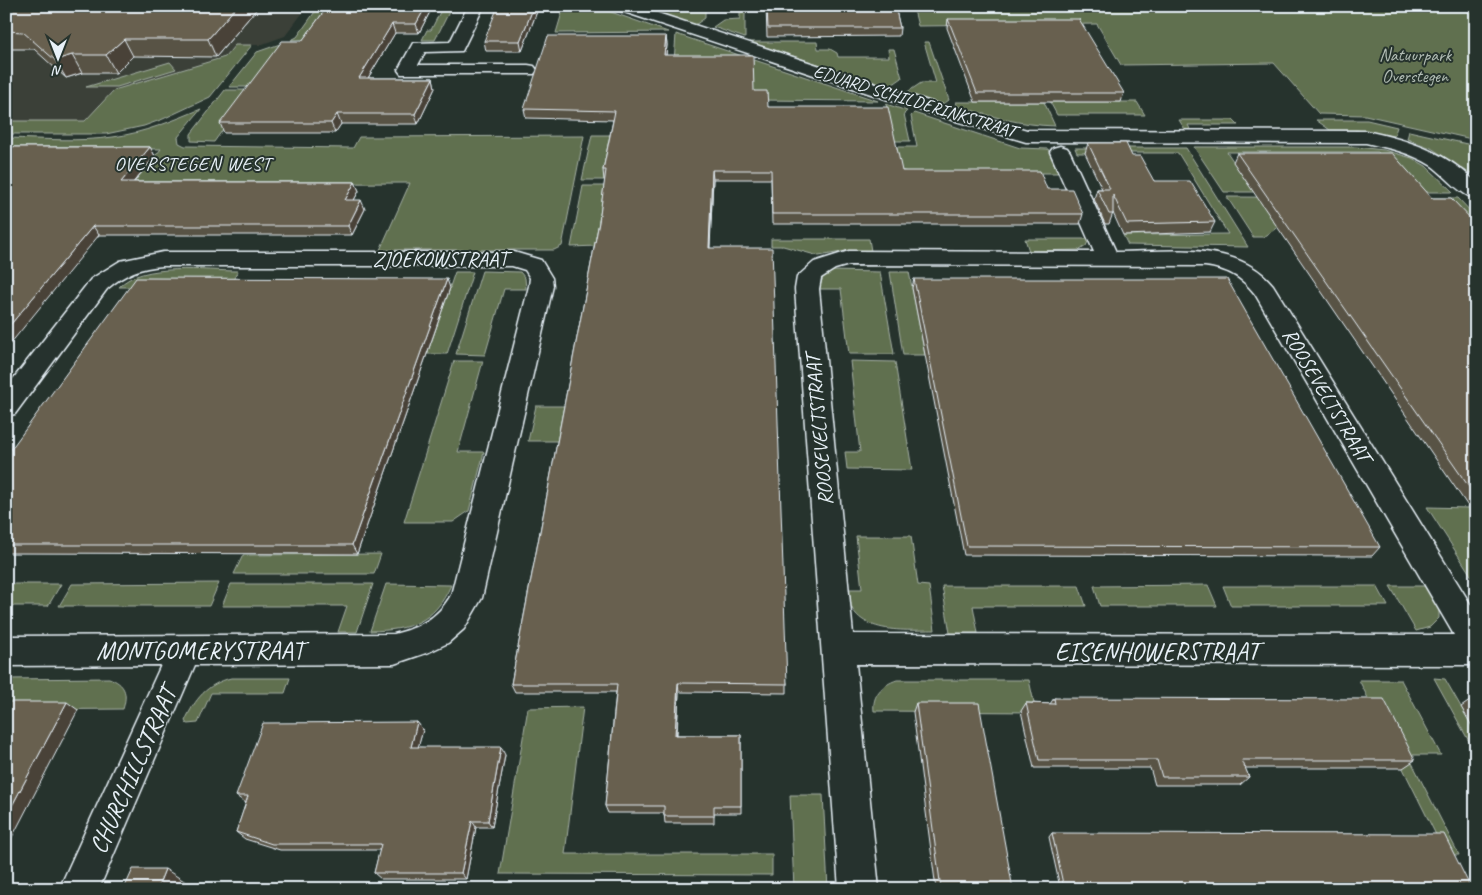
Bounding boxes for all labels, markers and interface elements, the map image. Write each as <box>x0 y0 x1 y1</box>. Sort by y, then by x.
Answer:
north arrow <box>32 32 82 82</box>
park label: Natuurpark Overstegen <box>1379 44 1452 87</box>
street label: EDUARD SCHILDERINKSTRAAT <box>811 60 1023 144</box>
text: N <box>51 62 62 79</box>
district label: OVERSTEGEN WEST <box>114 152 275 176</box>
street label: ZJOEKOWSTRAAT <box>372 246 513 272</box>
street label: ROOSEVELTSTRAAT <box>1277 324 1380 471</box>
street label: ROOSEVELTSTRAAT <box>799 348 839 506</box>
street label: MONTGOMERYSTRAAT <box>96 635 310 667</box>
street label: EISENHOWERSTRAAT <box>1055 636 1266 668</box>
street label: CHURCHILLSTRAAT <box>82 676 187 859</box>

